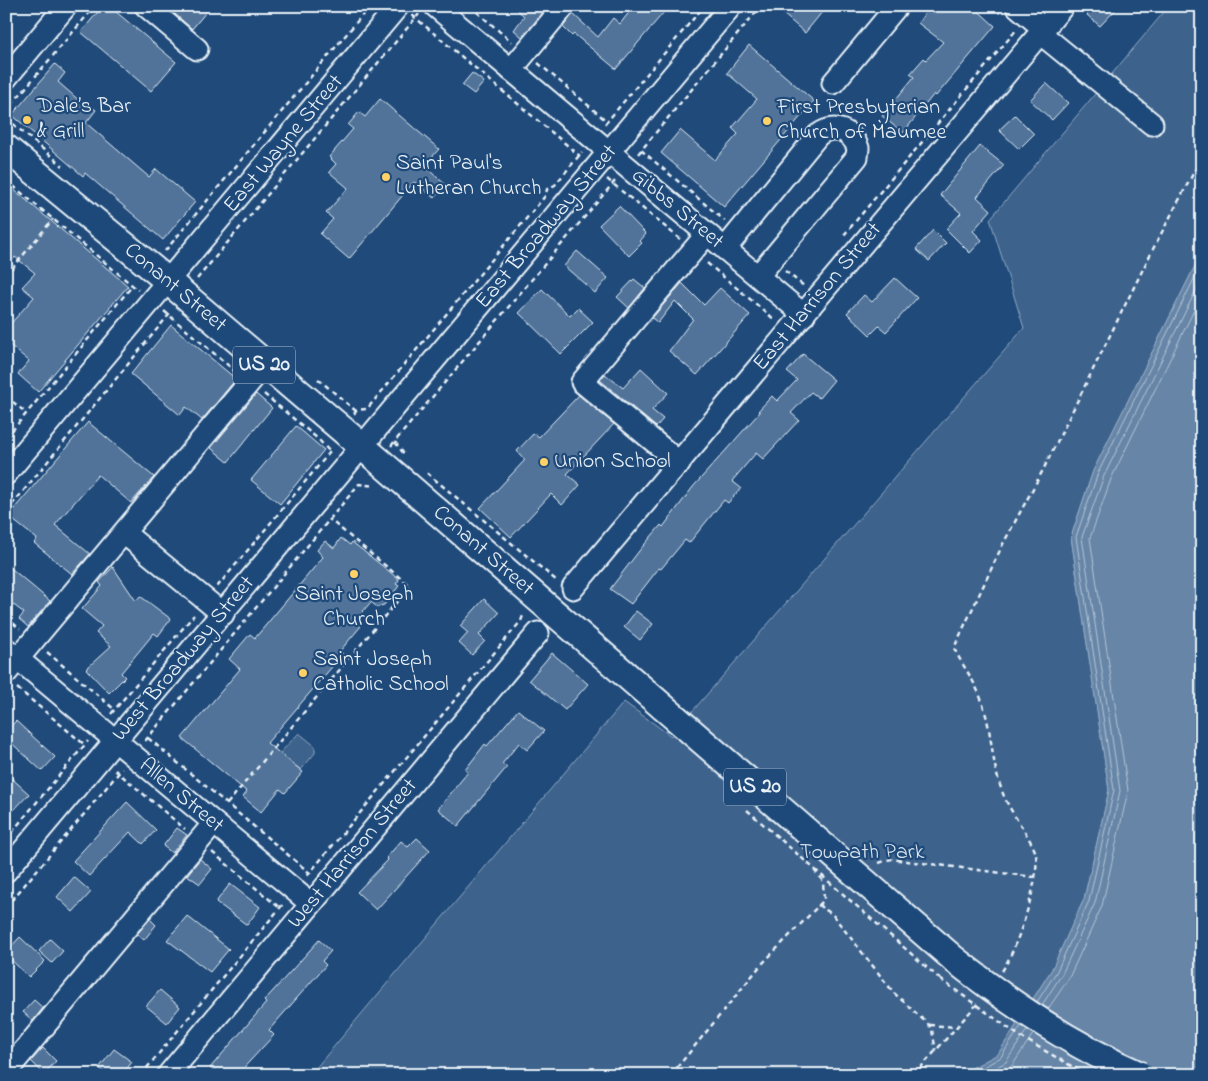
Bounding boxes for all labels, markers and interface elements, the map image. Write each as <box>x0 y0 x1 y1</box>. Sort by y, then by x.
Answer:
street label: East Wayne Street <box>216 67 353 221</box>
place label: Dale’s Bar & Grill <box>36 91 131 148</box>
place label: First Presbyterian Church of Maumee <box>776 92 946 149</box>
marker: Dale’s Bar & Grill <box>21 114 33 126</box>
marker: First Presbyterian Church of Maumee <box>761 115 773 127</box>
street label: East Broadway Street <box>469 137 627 317</box>
place label: Saint Paul's Lutheran Church <box>396 148 542 205</box>
street label: Gibbs Street <box>624 161 731 258</box>
marker: Saint Paul's Lutheran Church <box>380 171 392 183</box>
street label: East Harrison Street <box>746 215 890 379</box>
street label: Conant Street <box>117 235 234 341</box>
road number: US 20 <box>233 346 295 384</box>
place label: Union School <box>554 446 671 478</box>
marker: Union School <box>538 456 550 468</box>
street label: Conant Street <box>425 498 541 605</box>
marker: Saint Joseph Church <box>348 568 360 580</box>
street label: West Broadway Street <box>105 569 264 750</box>
place label: Saint Joseph Church <box>295 579 413 636</box>
place label: Saint Joseph Catholic School <box>313 644 449 701</box>
marker: Saint Joseph Catholic School <box>297 667 309 679</box>
street label: Allen Street <box>131 751 231 842</box>
road number: US 20 <box>724 769 786 806</box>
street label: West Harrison Street <box>280 771 426 936</box>
park label: Towpath Park <box>800 837 925 869</box>

